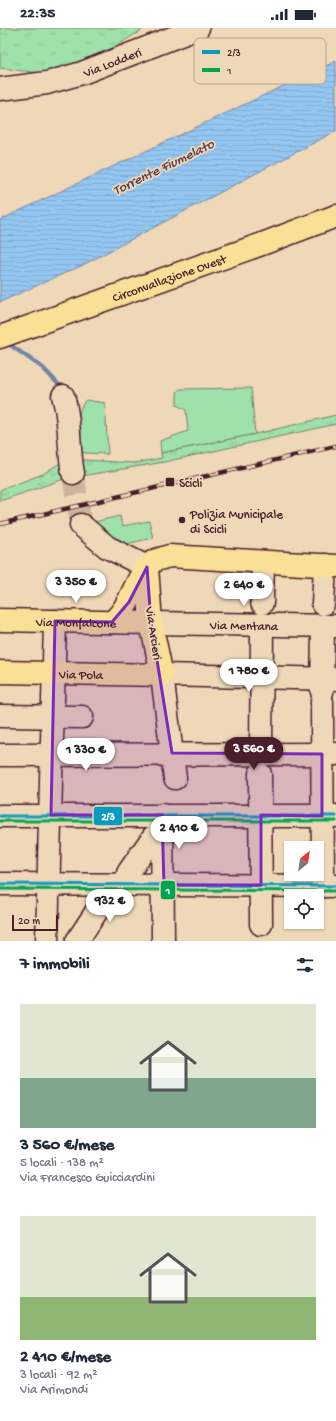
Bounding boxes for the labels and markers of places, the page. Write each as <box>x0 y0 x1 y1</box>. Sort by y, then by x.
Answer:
marker: Scicli <box>164 476 176 488</box>
place label: Scicli <box>179 477 203 492</box>
place label: Polizia Municipale di Scicli <box>189 508 283 538</box>
marker: Polizia Municipale di Scicli <box>177 515 187 525</box>
pin: 3 350 € <box>39 570 113 604</box>
pin: 2 640 € <box>207 573 281 607</box>
pin: 1 780 € <box>212 659 286 693</box>
pin: 3 560 € <box>217 737 291 771</box>
pin: 1 330 € <box>49 738 123 772</box>
pin: 2 410 € <box>142 816 216 850</box>
pin: 932 € <box>82 889 138 923</box>

